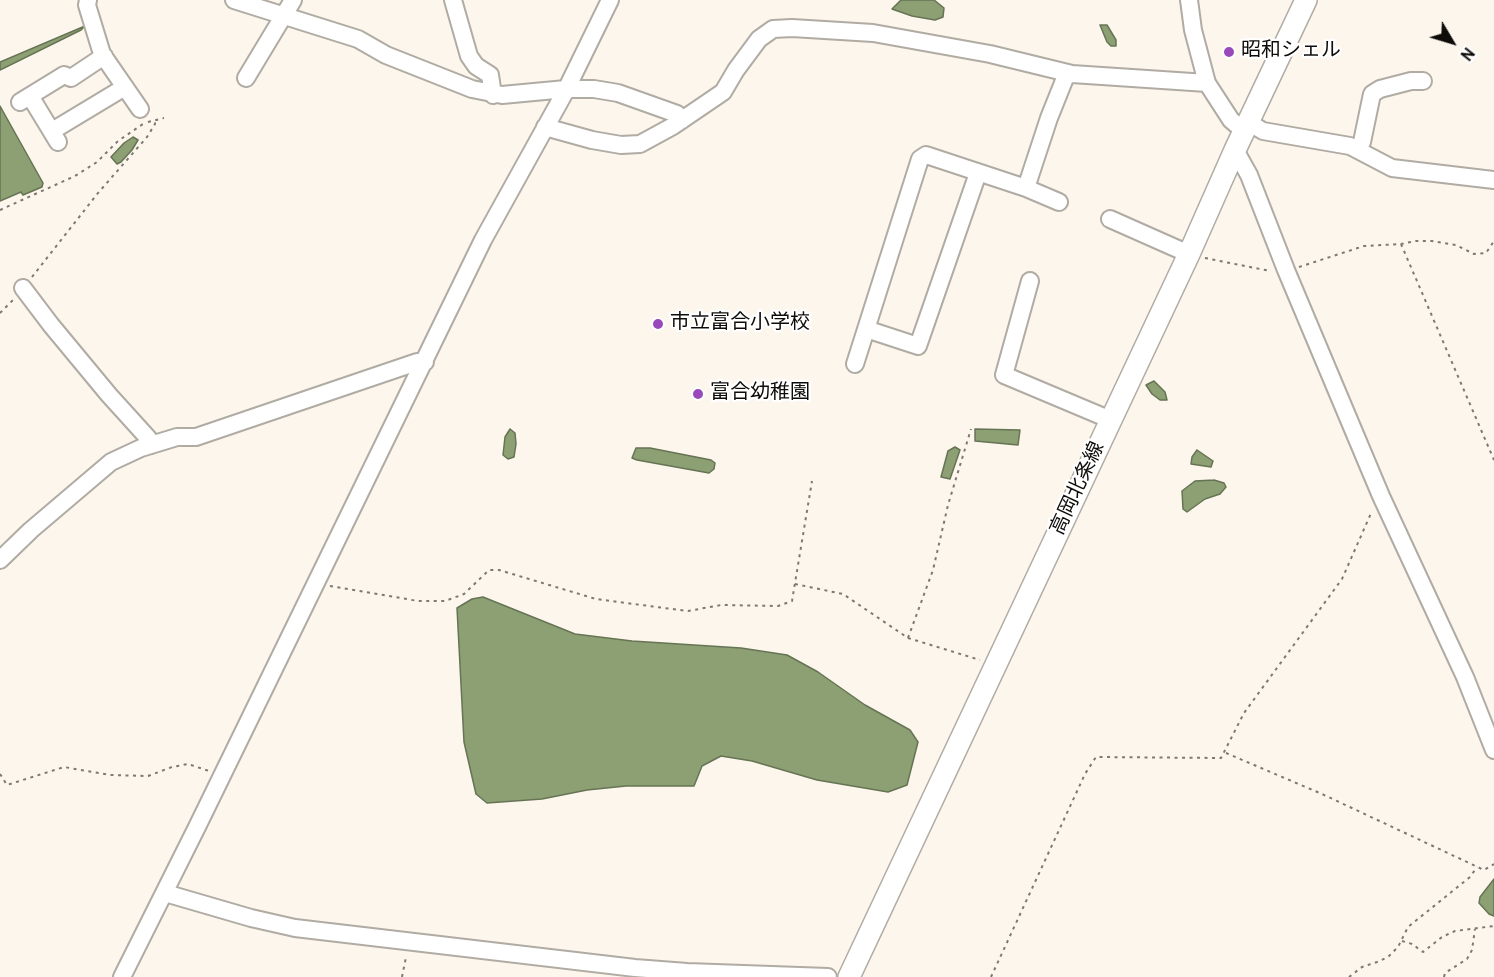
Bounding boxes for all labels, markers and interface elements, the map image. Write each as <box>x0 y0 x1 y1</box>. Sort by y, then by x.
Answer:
north arrow <box>1422 12 1482 72</box>
place label: 昭和シェル <box>1241 40 1341 64</box>
text: N <box>1455 42 1478 64</box>
marker: 昭和シェル <box>1222 45 1236 59</box>
place label: 市立富合小学校 <box>670 312 810 336</box>
marker: 市立富合小学校 <box>651 317 665 331</box>
place label: 富合幼稚園 <box>710 382 810 406</box>
marker: 富合幼稚園 <box>691 387 705 401</box>
street label: 高岡北条線 <box>1047 439 1111 539</box>

